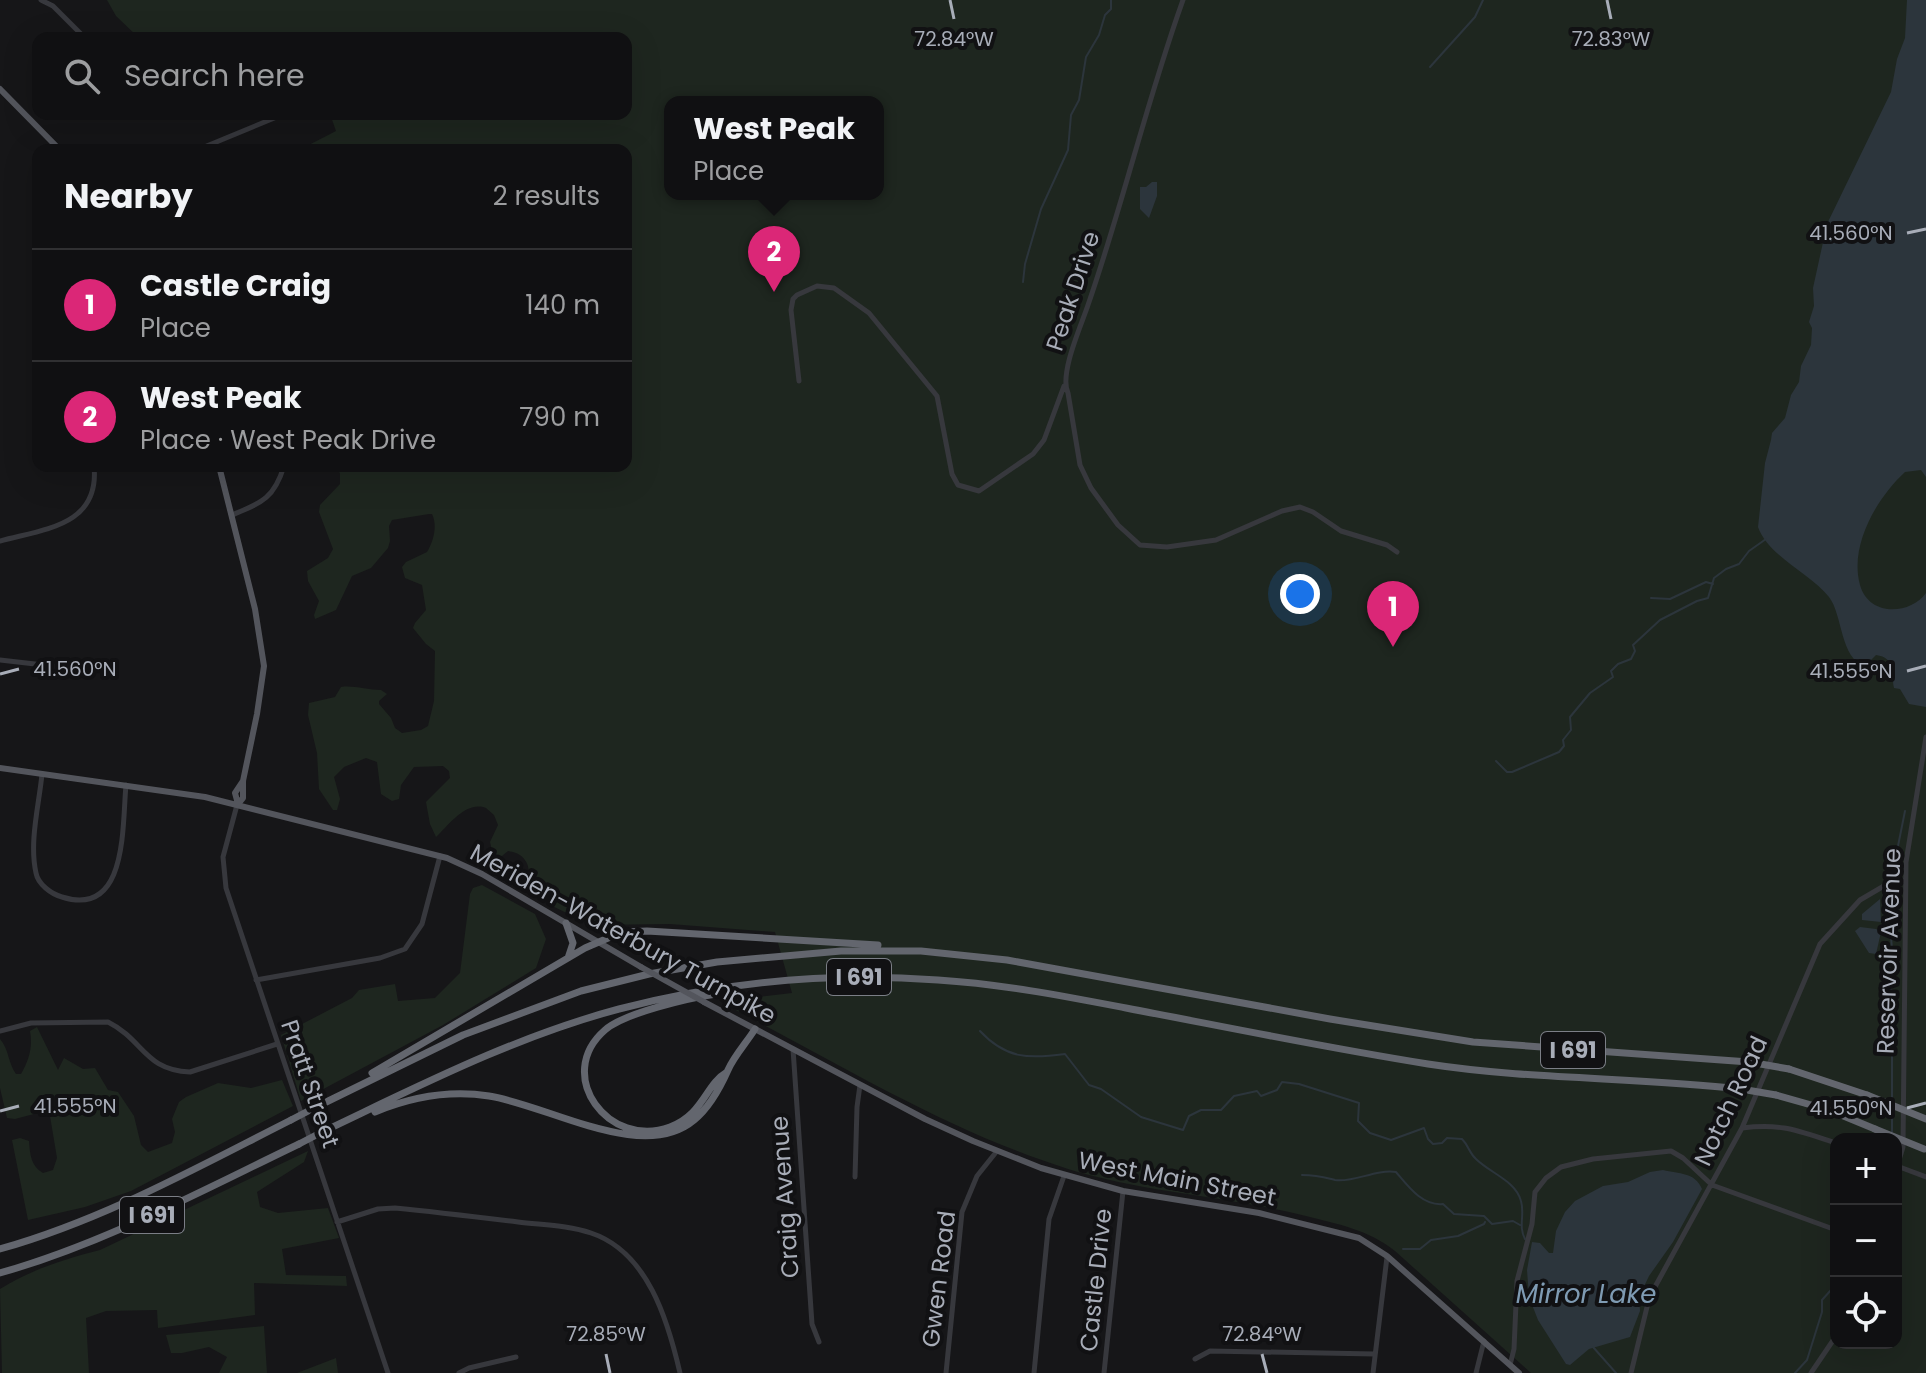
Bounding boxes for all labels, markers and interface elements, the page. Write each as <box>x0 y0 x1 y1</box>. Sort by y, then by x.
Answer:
text: 72.84°W <box>914 25 994 53</box>
text: 72.83°W <box>1572 25 1651 53</box>
search box <box>32 32 632 120</box>
icon: search <box>60 54 104 98</box>
text: Search here <box>124 54 305 97</box>
popup <box>664 96 884 200</box>
text: West Peak <box>693 107 855 150</box>
text: Place <box>693 153 764 189</box>
text: Nearby <box>64 172 193 220</box>
text: 2 results <box>493 178 600 214</box>
text: 41.560°N <box>1809 219 1893 247</box>
pin: 2 <box>748 226 800 292</box>
street label: Peak Drive <box>1038 227 1107 355</box>
text: Castle Craig <box>140 264 331 307</box>
text: 1 <box>85 287 95 323</box>
text: 140 m <box>525 287 600 323</box>
text: Place <box>140 310 211 346</box>
text: West Peak <box>140 376 301 419</box>
text: 2 <box>83 399 97 435</box>
text: 790 m <box>519 399 600 435</box>
text: Place · West Peak Drive <box>140 422 436 458</box>
your location <box>1280 574 1320 614</box>
pin: 1 <box>1367 581 1419 647</box>
text: 41.560°N <box>33 655 117 683</box>
text: 41.555°N <box>1809 657 1893 685</box>
street label: Meriden-Waterbury Turnpike <box>464 836 782 1032</box>
street label: Reservoir Avenue <box>1868 847 1909 1055</box>
road number: I 691 <box>827 959 891 995</box>
street label: Pratt Street <box>273 1015 348 1152</box>
street label: Notch Road <box>1686 1031 1775 1171</box>
road number: I 691 <box>1541 1032 1605 1068</box>
text: 41.555°N <box>33 1092 117 1120</box>
text: 41.550°N <box>1809 1094 1893 1122</box>
street label: Craig Avenue <box>762 1115 807 1279</box>
map controls <box>1830 1133 1902 1349</box>
button: + <box>1830 1133 1902 1205</box>
street label: West Main Street <box>1075 1143 1279 1214</box>
road number: I 691 <box>120 1197 184 1233</box>
button: − <box>1830 1205 1902 1277</box>
street label: Castle Drive <box>1072 1207 1119 1353</box>
street label: Gwen Road <box>914 1209 963 1349</box>
water label: Mirror Lake <box>1516 1276 1656 1312</box>
button: locate <box>1830 1277 1902 1349</box>
text: 72.85°W <box>566 1320 646 1348</box>
text: 72.84°W <box>1222 1320 1302 1348</box>

